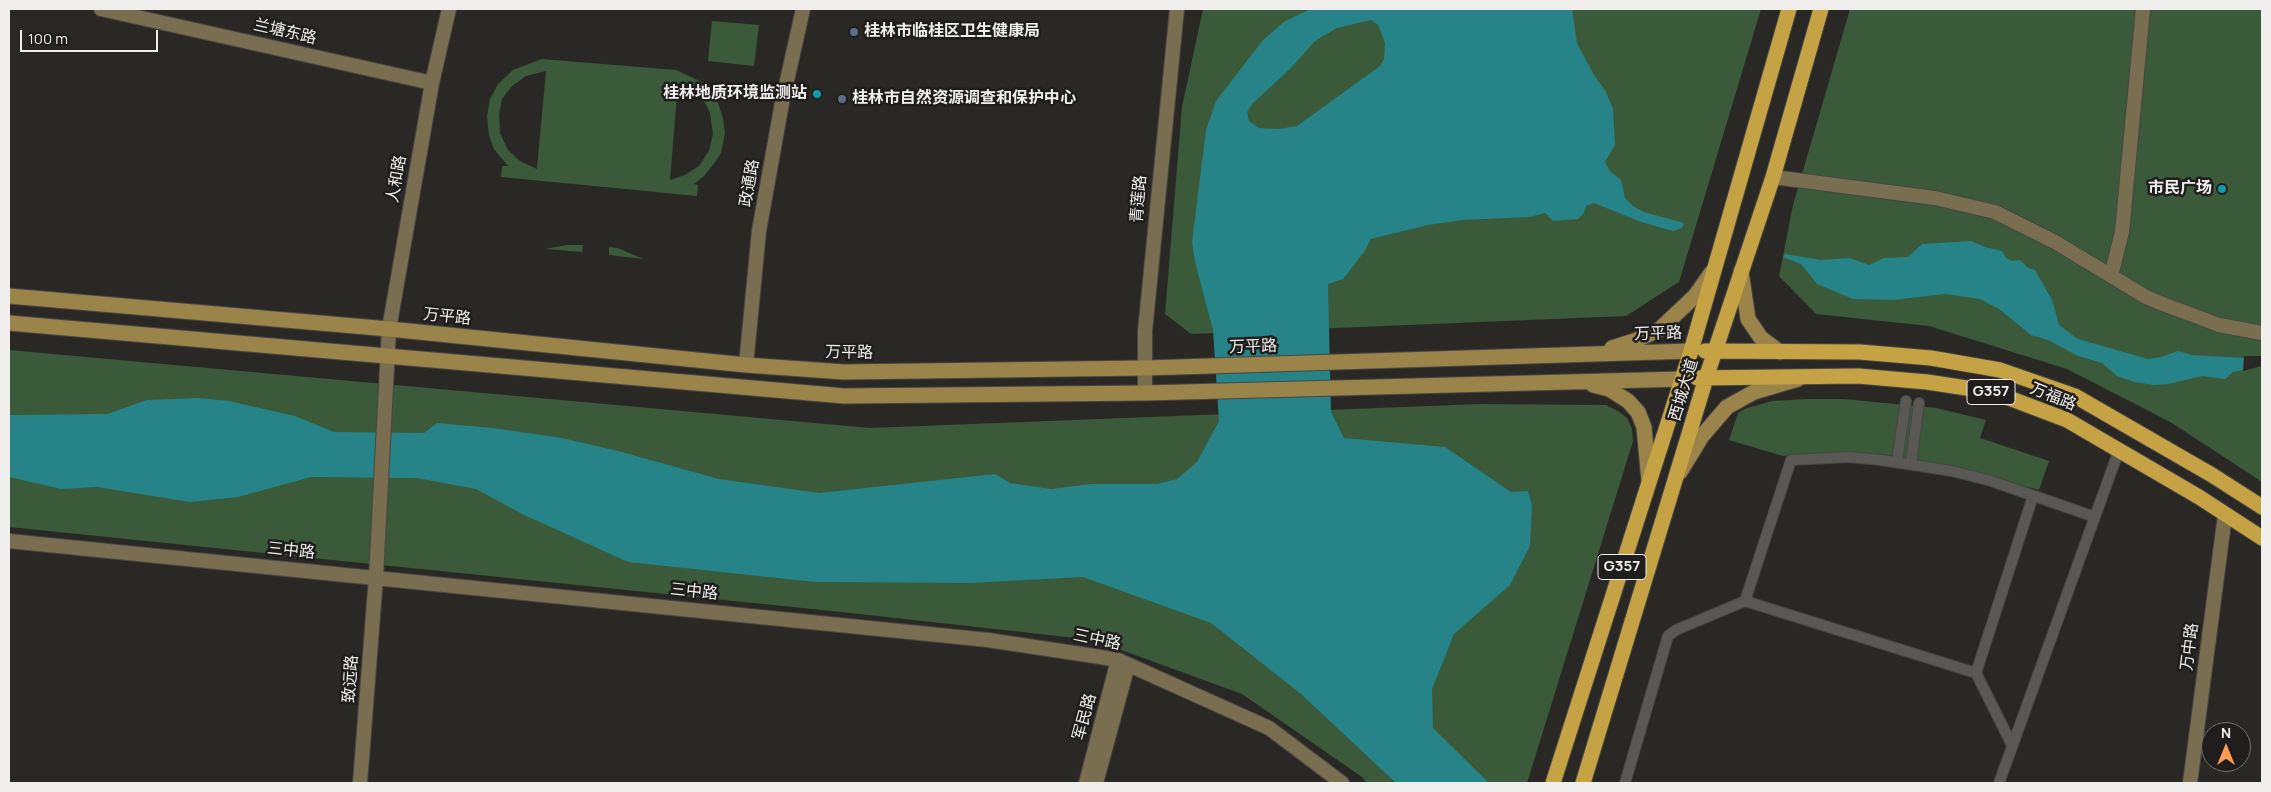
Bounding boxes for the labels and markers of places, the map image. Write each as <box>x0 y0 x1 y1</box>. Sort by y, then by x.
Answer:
place label: 桂林市临桂区卫生健康局 <box>864 22 1040 42</box>
marker: 桂林市临桂区卫生健康局 <box>848 26 860 38</box>
place label: 桂林地质环境监测站 <box>663 84 807 104</box>
marker: 桂林地质环境监测站 <box>811 88 823 100</box>
place label: 桂林市自然资源调查和保护中心 <box>852 89 1076 109</box>
marker: 桂林市自然资源调查和保护中心 <box>836 93 848 105</box>
place label: 市民广场 <box>2148 179 2212 199</box>
marker: 市民广场 <box>2216 183 2228 195</box>

